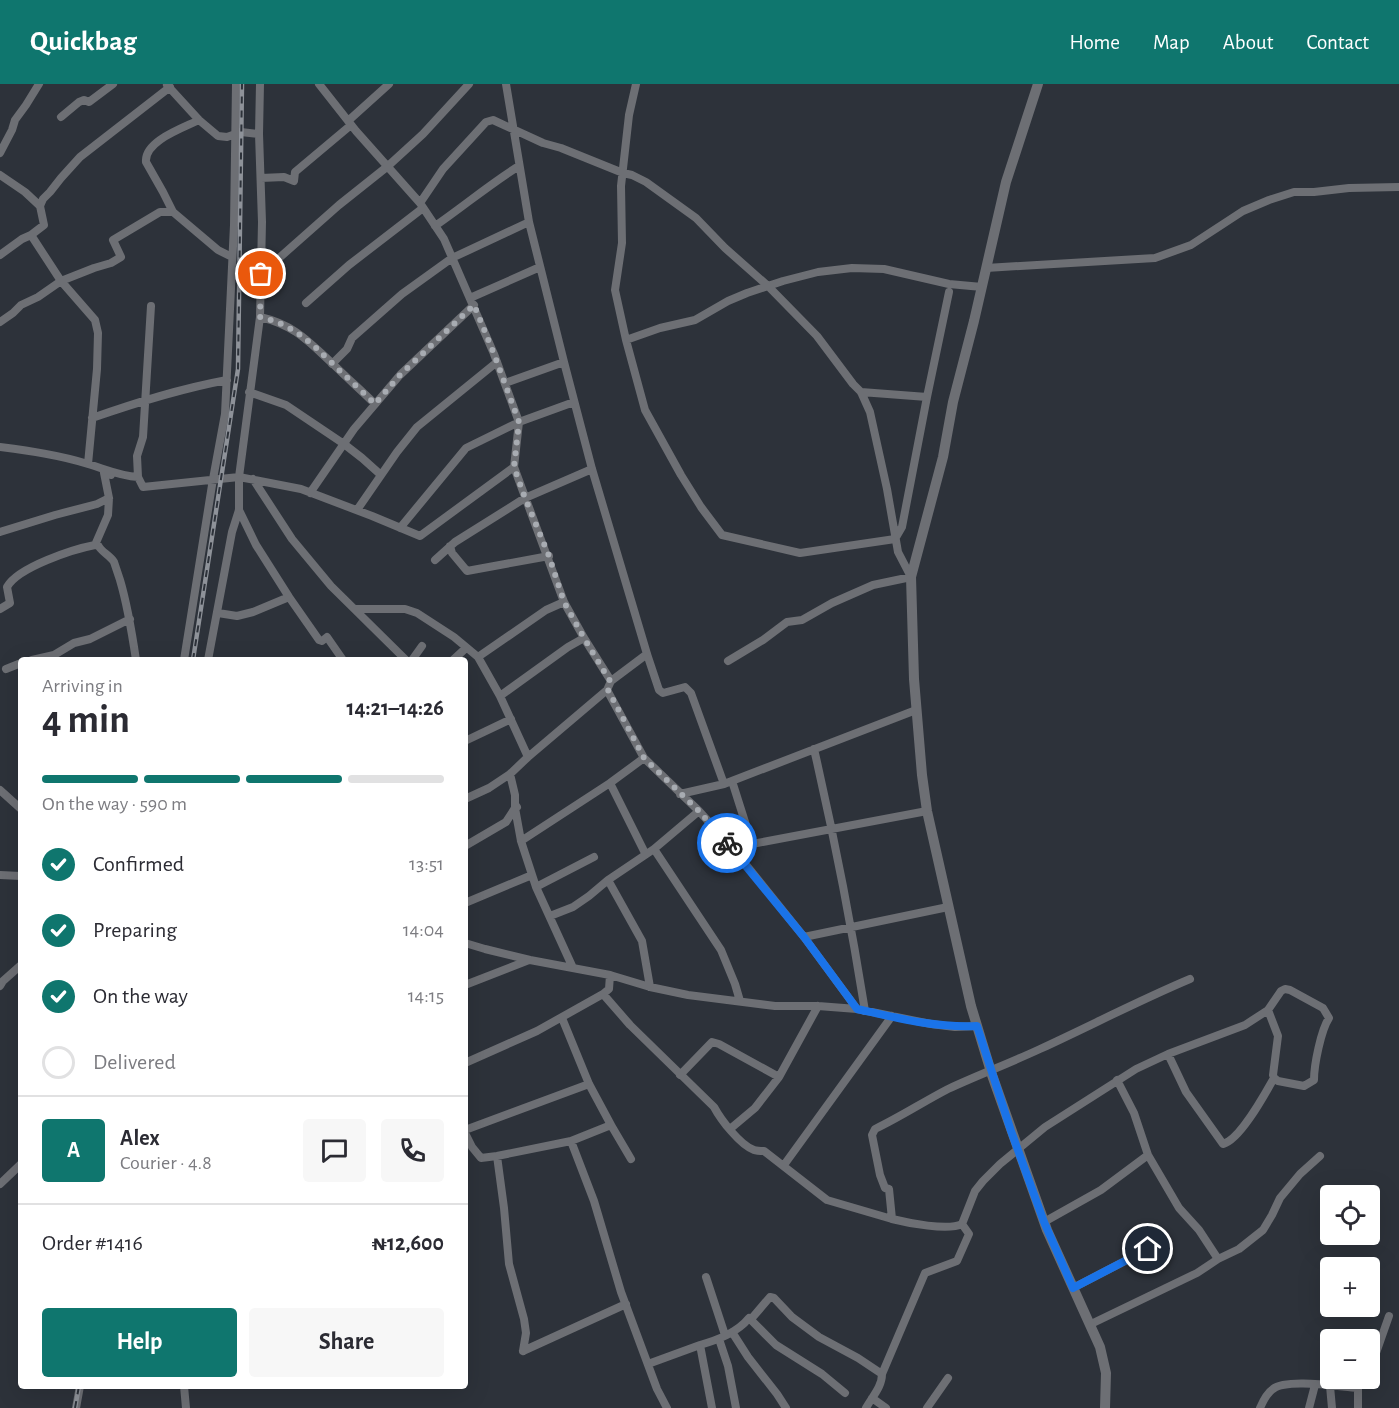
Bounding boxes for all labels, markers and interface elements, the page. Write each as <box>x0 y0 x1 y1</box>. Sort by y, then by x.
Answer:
text: Quickbag <box>30 28 137 56</box>
text: Home <box>1069 32 1120 53</box>
text: Map <box>1153 32 1190 53</box>
text: About <box>1223 32 1273 53</box>
text: Contact <box>1306 32 1369 53</box>
pin <box>235 248 286 299</box>
icon: bag <box>244 257 277 290</box>
text: Arriving in <box>42 676 123 696</box>
text: 14:21–14:26 <box>347 697 444 719</box>
text: 4 min <box>42 701 130 740</box>
text: On the way · 590 m <box>42 794 187 814</box>
courier <box>697 813 757 873</box>
icon: bike <box>711 827 744 860</box>
icon: check <box>42 848 75 881</box>
text: Confirmed <box>93 853 184 875</box>
text: 13:51 <box>409 854 444 874</box>
icon: check <box>42 914 75 947</box>
text: Preparing <box>93 919 177 941</box>
text: 14:04 <box>403 920 444 940</box>
icon: check <box>42 980 75 1013</box>
text: On the way <box>93 985 188 1007</box>
text: 14:15 <box>408 986 444 1006</box>
text: Delivered <box>93 1051 176 1073</box>
button: chat <box>303 1119 366 1182</box>
button: phone <box>381 1119 444 1182</box>
text: Alex <box>120 1127 160 1149</box>
text: A <box>67 1139 80 1161</box>
text: Courier · 4.8 <box>120 1153 212 1173</box>
map controls <box>1320 1185 1380 1389</box>
button: locate <box>1320 1185 1380 1245</box>
pin <box>1122 1223 1173 1274</box>
text: Order #1416 <box>42 1232 143 1254</box>
text: ₦12,600 <box>372 1232 444 1254</box>
icon: home <box>1131 1232 1164 1265</box>
button: + <box>1320 1257 1380 1317</box>
button: Help <box>42 1308 237 1377</box>
button: Share <box>249 1308 444 1377</box>
button: − <box>1320 1329 1380 1389</box>

